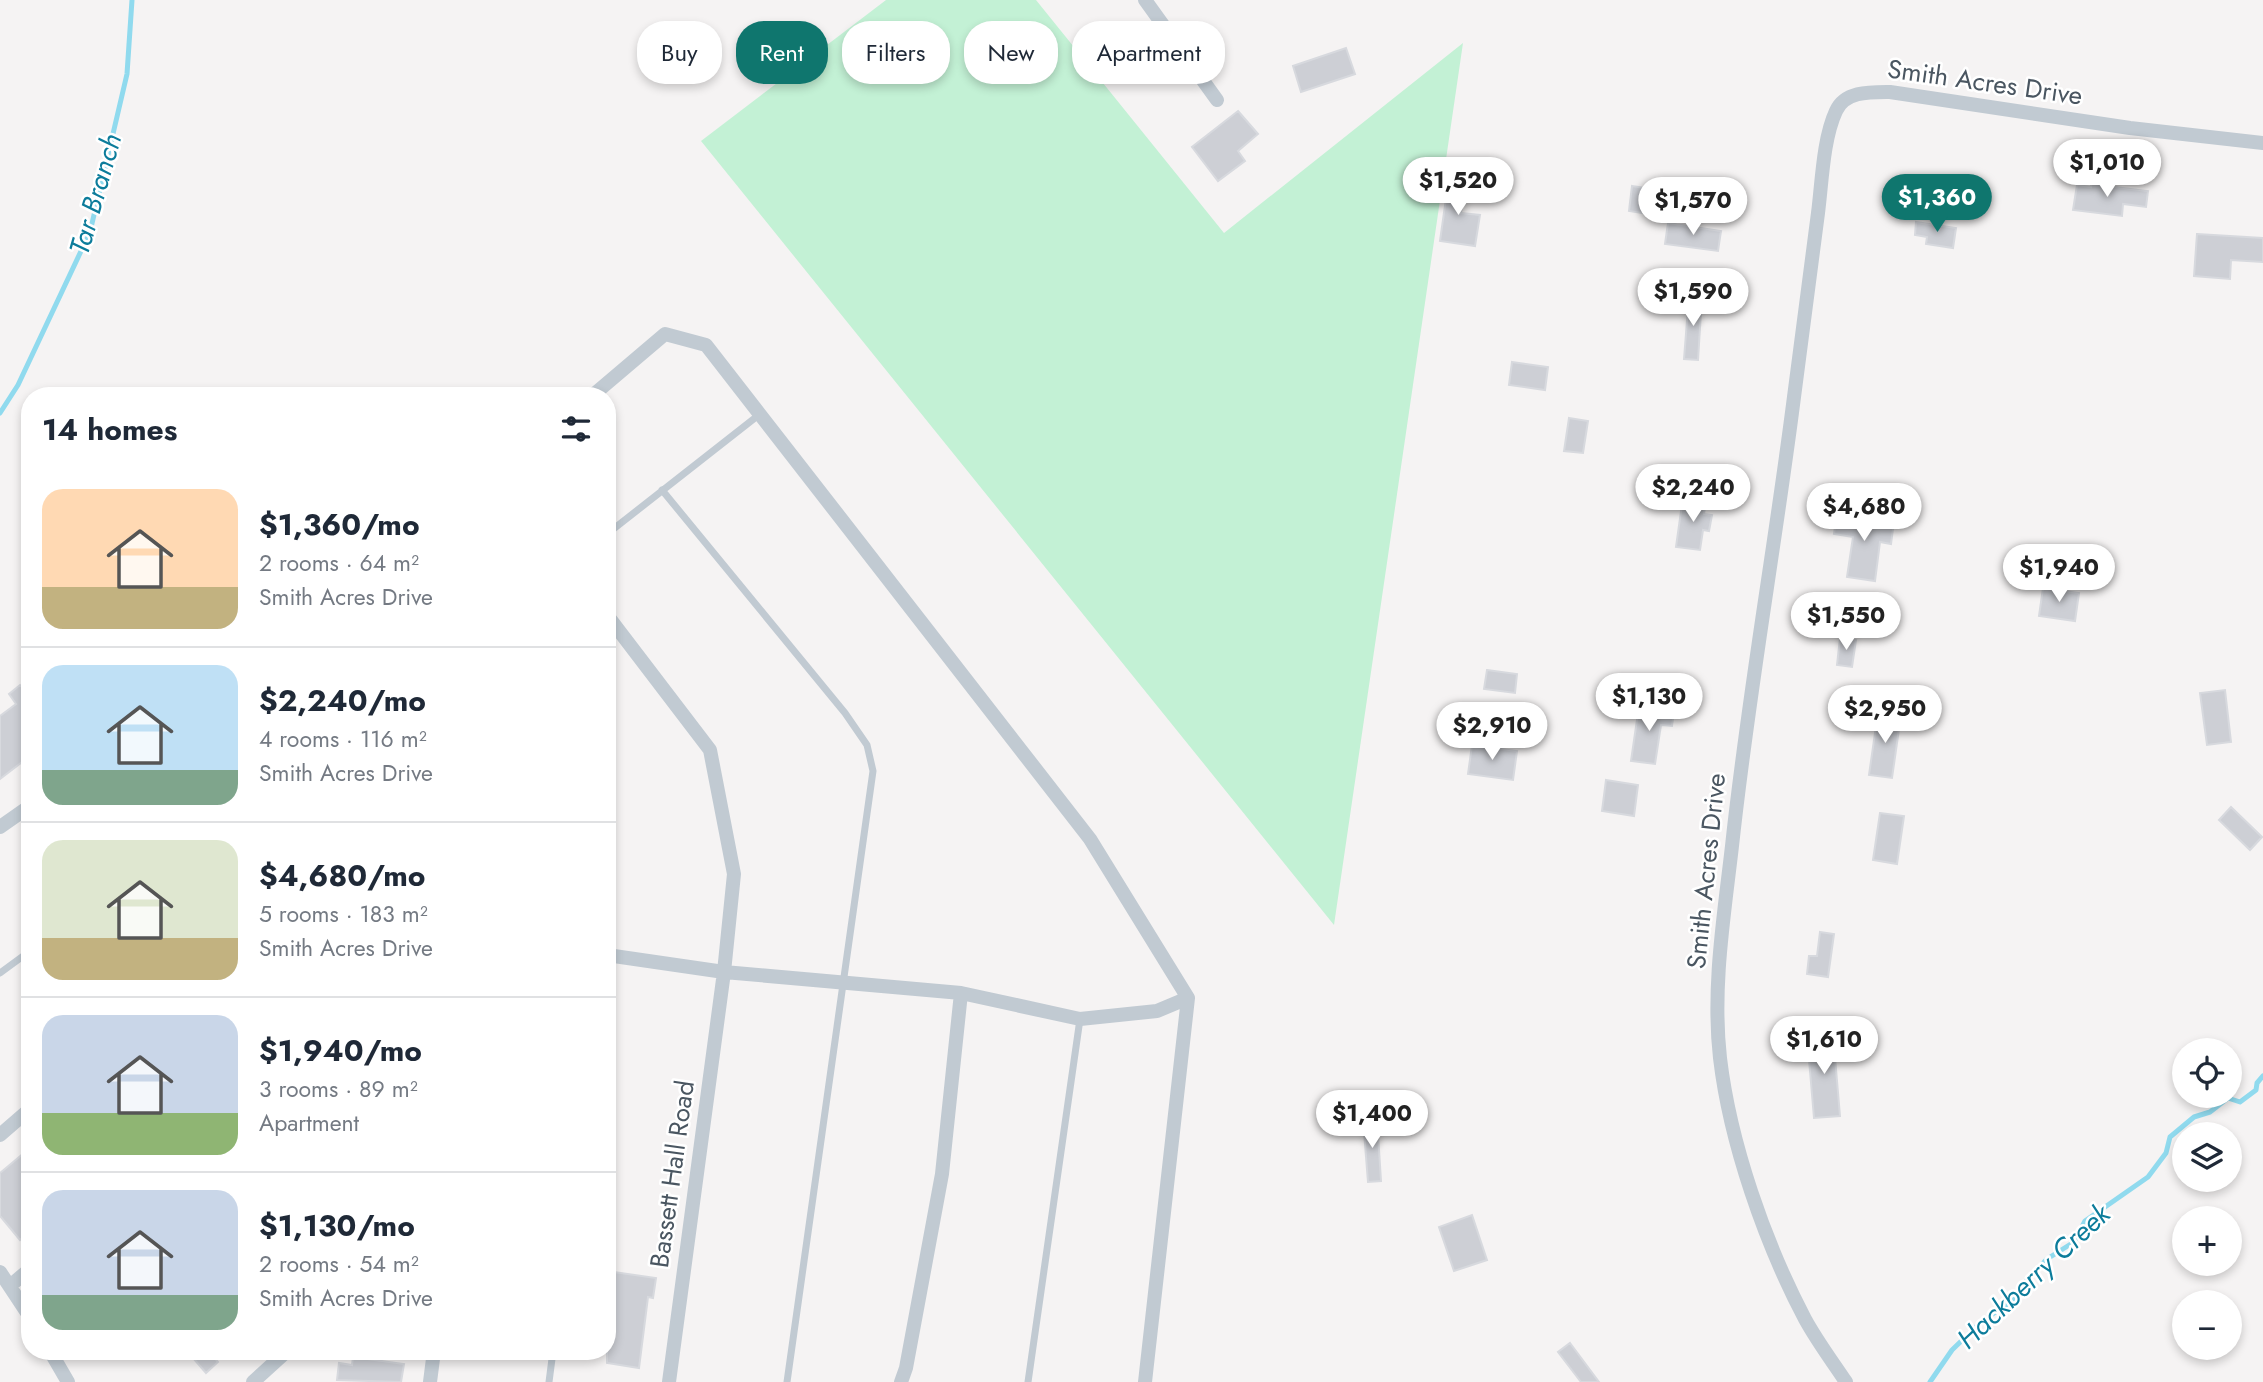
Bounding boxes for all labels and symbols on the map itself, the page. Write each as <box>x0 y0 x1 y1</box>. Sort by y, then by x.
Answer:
street label: Smith Acres Drive <box>1885 50 2085 114</box>
water label: Tar Branch <box>59 129 132 260</box>
pin: $1,010 <box>2050 140 2164 199</box>
pin: $1,520 <box>1401 158 1515 217</box>
pin: $1,360 <box>1880 174 1994 234</box>
pin: $1,570 <box>1636 177 1750 237</box>
pin: $1,590 <box>1636 268 1750 328</box>
pin: $2,240 <box>1636 464 1750 524</box>
pin: $4,680 <box>1807 484 1921 543</box>
pin: $1,940 <box>2002 544 2116 604</box>
pin: $1,550 <box>1789 592 1903 652</box>
pin: $1,130 <box>1592 674 1706 733</box>
pin: $2,950 <box>1828 686 1942 745</box>
pin: $2,910 <box>1435 702 1549 762</box>
street label: Smith Acres Drive <box>1677 771 1735 971</box>
pin: $1,610 <box>1767 1016 1881 1076</box>
street label: Bassett Hall Road <box>640 1078 704 1270</box>
pin: $1,400 <box>1315 1090 1429 1150</box>
water label: Hackberry Creek <box>1947 1194 2120 1358</box>

